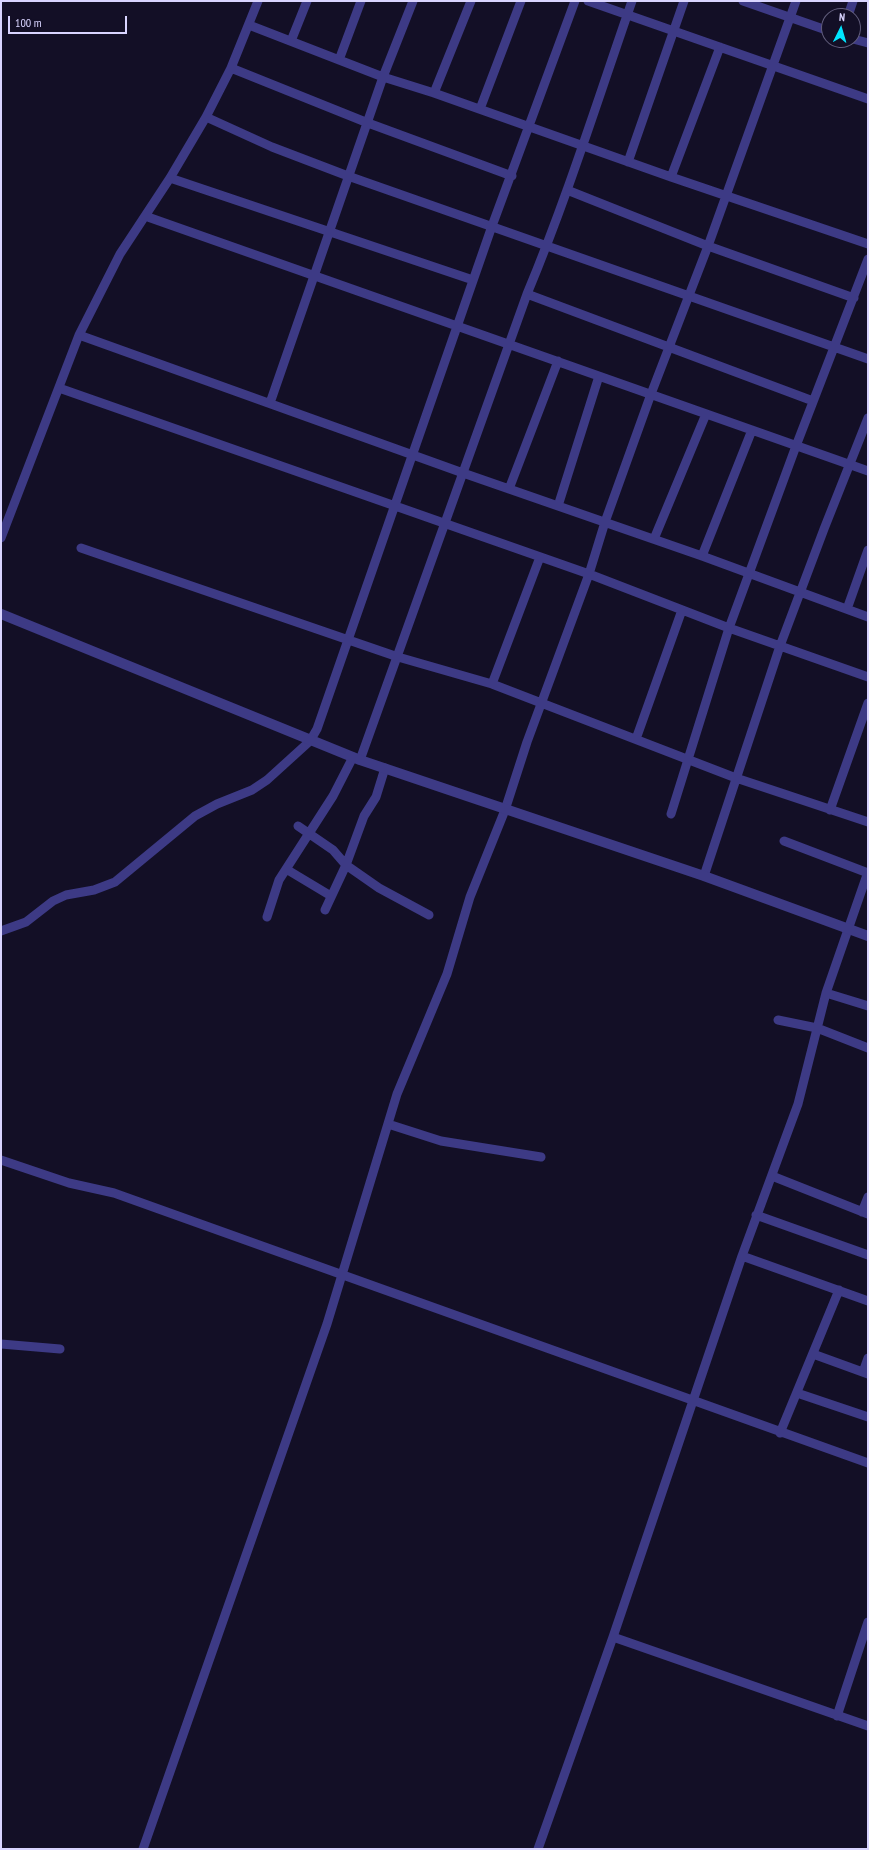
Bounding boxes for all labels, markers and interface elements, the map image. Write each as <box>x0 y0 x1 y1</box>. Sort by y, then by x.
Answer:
scale bar <box>10 8 129 34</box>
north arrow <box>821 8 861 48</box>
text: N <box>838 10 846 24</box>
text: 100 m <box>15 15 42 30</box>

